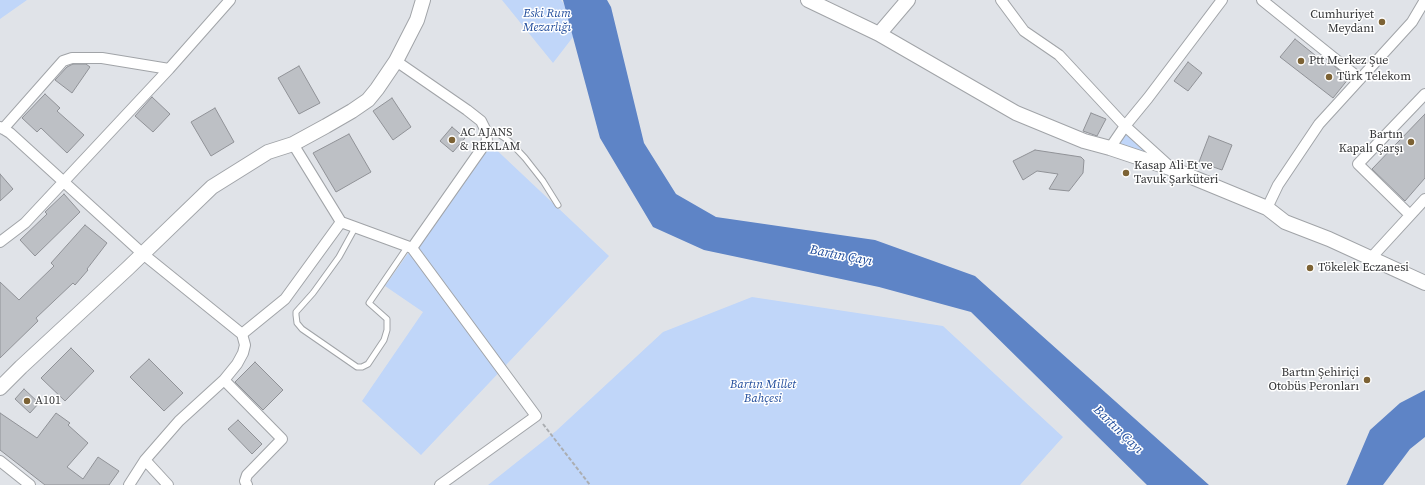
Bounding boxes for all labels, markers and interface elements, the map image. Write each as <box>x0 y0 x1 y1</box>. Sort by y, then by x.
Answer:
park label: Eski Rum Mezarlığı <box>523 7 571 35</box>
place label: Cumhuriyet Meydanı <box>1310 8 1374 36</box>
marker: Cumhuriyet Meydanı <box>1377 17 1387 27</box>
place label: Ptt Merkez Şue <box>1309 54 1388 68</box>
marker: Ptt Merkez Şue <box>1296 56 1306 66</box>
place label: Türk Telekom <box>1337 70 1411 84</box>
marker: Türk Telekom <box>1324 72 1334 82</box>
place label: AC AJANS & REKLAM <box>460 126 520 154</box>
place label: Bartın Kapalı Çarşı <box>1339 128 1403 156</box>
marker: AC AJANS & REKLAM <box>447 135 457 145</box>
marker: Bartın Kapalı Çarşı <box>1406 137 1416 147</box>
place label: Kasap Ali Et ve Tavuk Şarküteri <box>1134 159 1218 187</box>
marker: Kasap Ali Et ve Tavuk Şarküteri <box>1121 168 1131 178</box>
water label: Bartın Çayı <box>809 242 873 270</box>
place label: Tökelek Eczanesi <box>1318 261 1409 275</box>
marker: Tökelek Eczanesi <box>1305 263 1315 273</box>
place label: Bartın Şehiriçi Otobüs Peronları <box>1268 366 1359 394</box>
marker: Bartın Şehiriçi Otobüs Peronları <box>1362 375 1372 385</box>
park label: Bartın Millet Bahçesi <box>730 378 796 406</box>
place label: A101 <box>35 394 61 408</box>
marker: A101 <box>22 396 32 406</box>
water label: Bartın Çayı <box>1090 402 1146 458</box>

